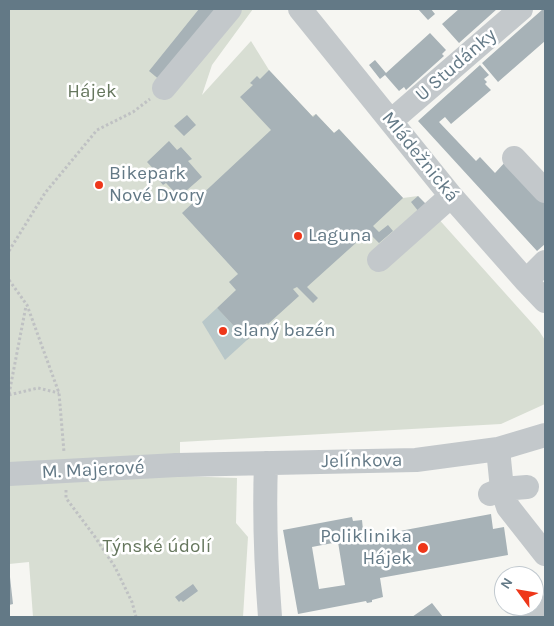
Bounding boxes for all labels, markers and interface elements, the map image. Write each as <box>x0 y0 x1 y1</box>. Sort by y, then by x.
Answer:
street label: U Studánky <box>411 24 501 106</box>
park label: Hájek <box>67 81 117 103</box>
street label: Mládežnická <box>377 107 463 207</box>
place label: Bikepark Nové Dvory <box>109 163 204 207</box>
marker: Bikepark Nové Dvory <box>93 179 105 191</box>
place label: Laguna <box>308 225 371 247</box>
marker: Laguna <box>292 230 304 242</box>
place label: slaný bazén <box>233 320 336 342</box>
marker: slaný bazén <box>217 325 229 337</box>
street label: Jelínkova <box>321 449 403 473</box>
street label: M. Majerové <box>41 456 145 484</box>
place label: Poliklinika Hájek <box>320 526 412 570</box>
park label: Týnské údolí <box>103 536 211 558</box>
marker: Poliklinika Hájek <box>416 541 430 555</box>
north arrow <box>494 566 544 616</box>
text: N <box>497 575 517 592</box>

